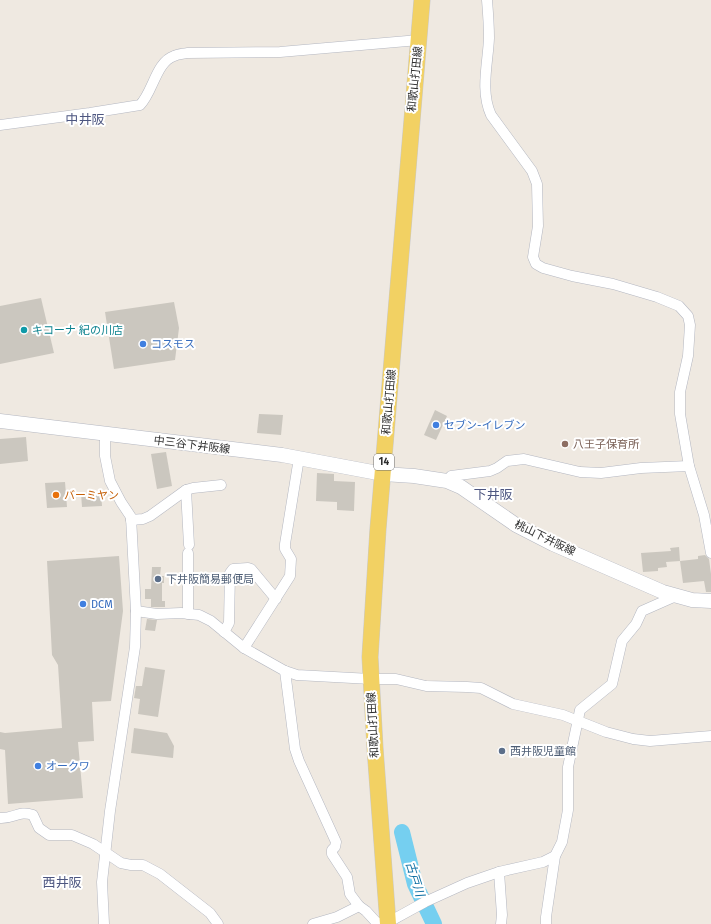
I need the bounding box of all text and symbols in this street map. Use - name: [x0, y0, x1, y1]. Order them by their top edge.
- street label: 和歌山打田線: [405, 46, 425, 112]
- district label: 中井阪: [65, 112, 105, 127]
- place label: キコーナ 紀の川店: [32, 324, 123, 337]
- marker: キコーナ 紀の川店: [19, 325, 29, 335]
- place label: コスモス: [151, 338, 195, 351]
- marker: コスモス: [138, 339, 148, 349]
- street label: 和歌山打田線: [380, 369, 398, 435]
- place label: セブン-イレブン: [444, 419, 525, 432]
- marker: セブン-イレブン: [431, 420, 441, 430]
- street label: 中三谷下井阪線: [153, 434, 231, 456]
- place label: 八王子保育所: [573, 438, 640, 451]
- marker: 八王子保育所: [560, 439, 570, 449]
- road number: 14: [374, 454, 394, 470]
- district label: 下井阪: [473, 487, 513, 502]
- place label: バーミヤン: [64, 489, 119, 502]
- marker: バーミヤン: [51, 490, 61, 500]
- street label: 桃山下井阪線: [512, 518, 578, 558]
- place label: 下井阪簡易郵便局: [166, 573, 254, 586]
- marker: 下井阪簡易郵便局: [153, 574, 163, 584]
- place label: DCM: [91, 598, 113, 611]
- marker: DCM: [78, 599, 88, 609]
- street label: 和歌山打田線: [365, 692, 381, 758]
- place label: 西井阪児童館: [510, 745, 576, 758]
- marker: 西井阪児童館: [497, 746, 507, 756]
- place label: オークワ: [46, 760, 90, 773]
- marker: オークワ: [33, 761, 43, 771]
- water label: 古戸川: [403, 860, 428, 900]
- district label: 西井阪: [42, 875, 82, 890]

